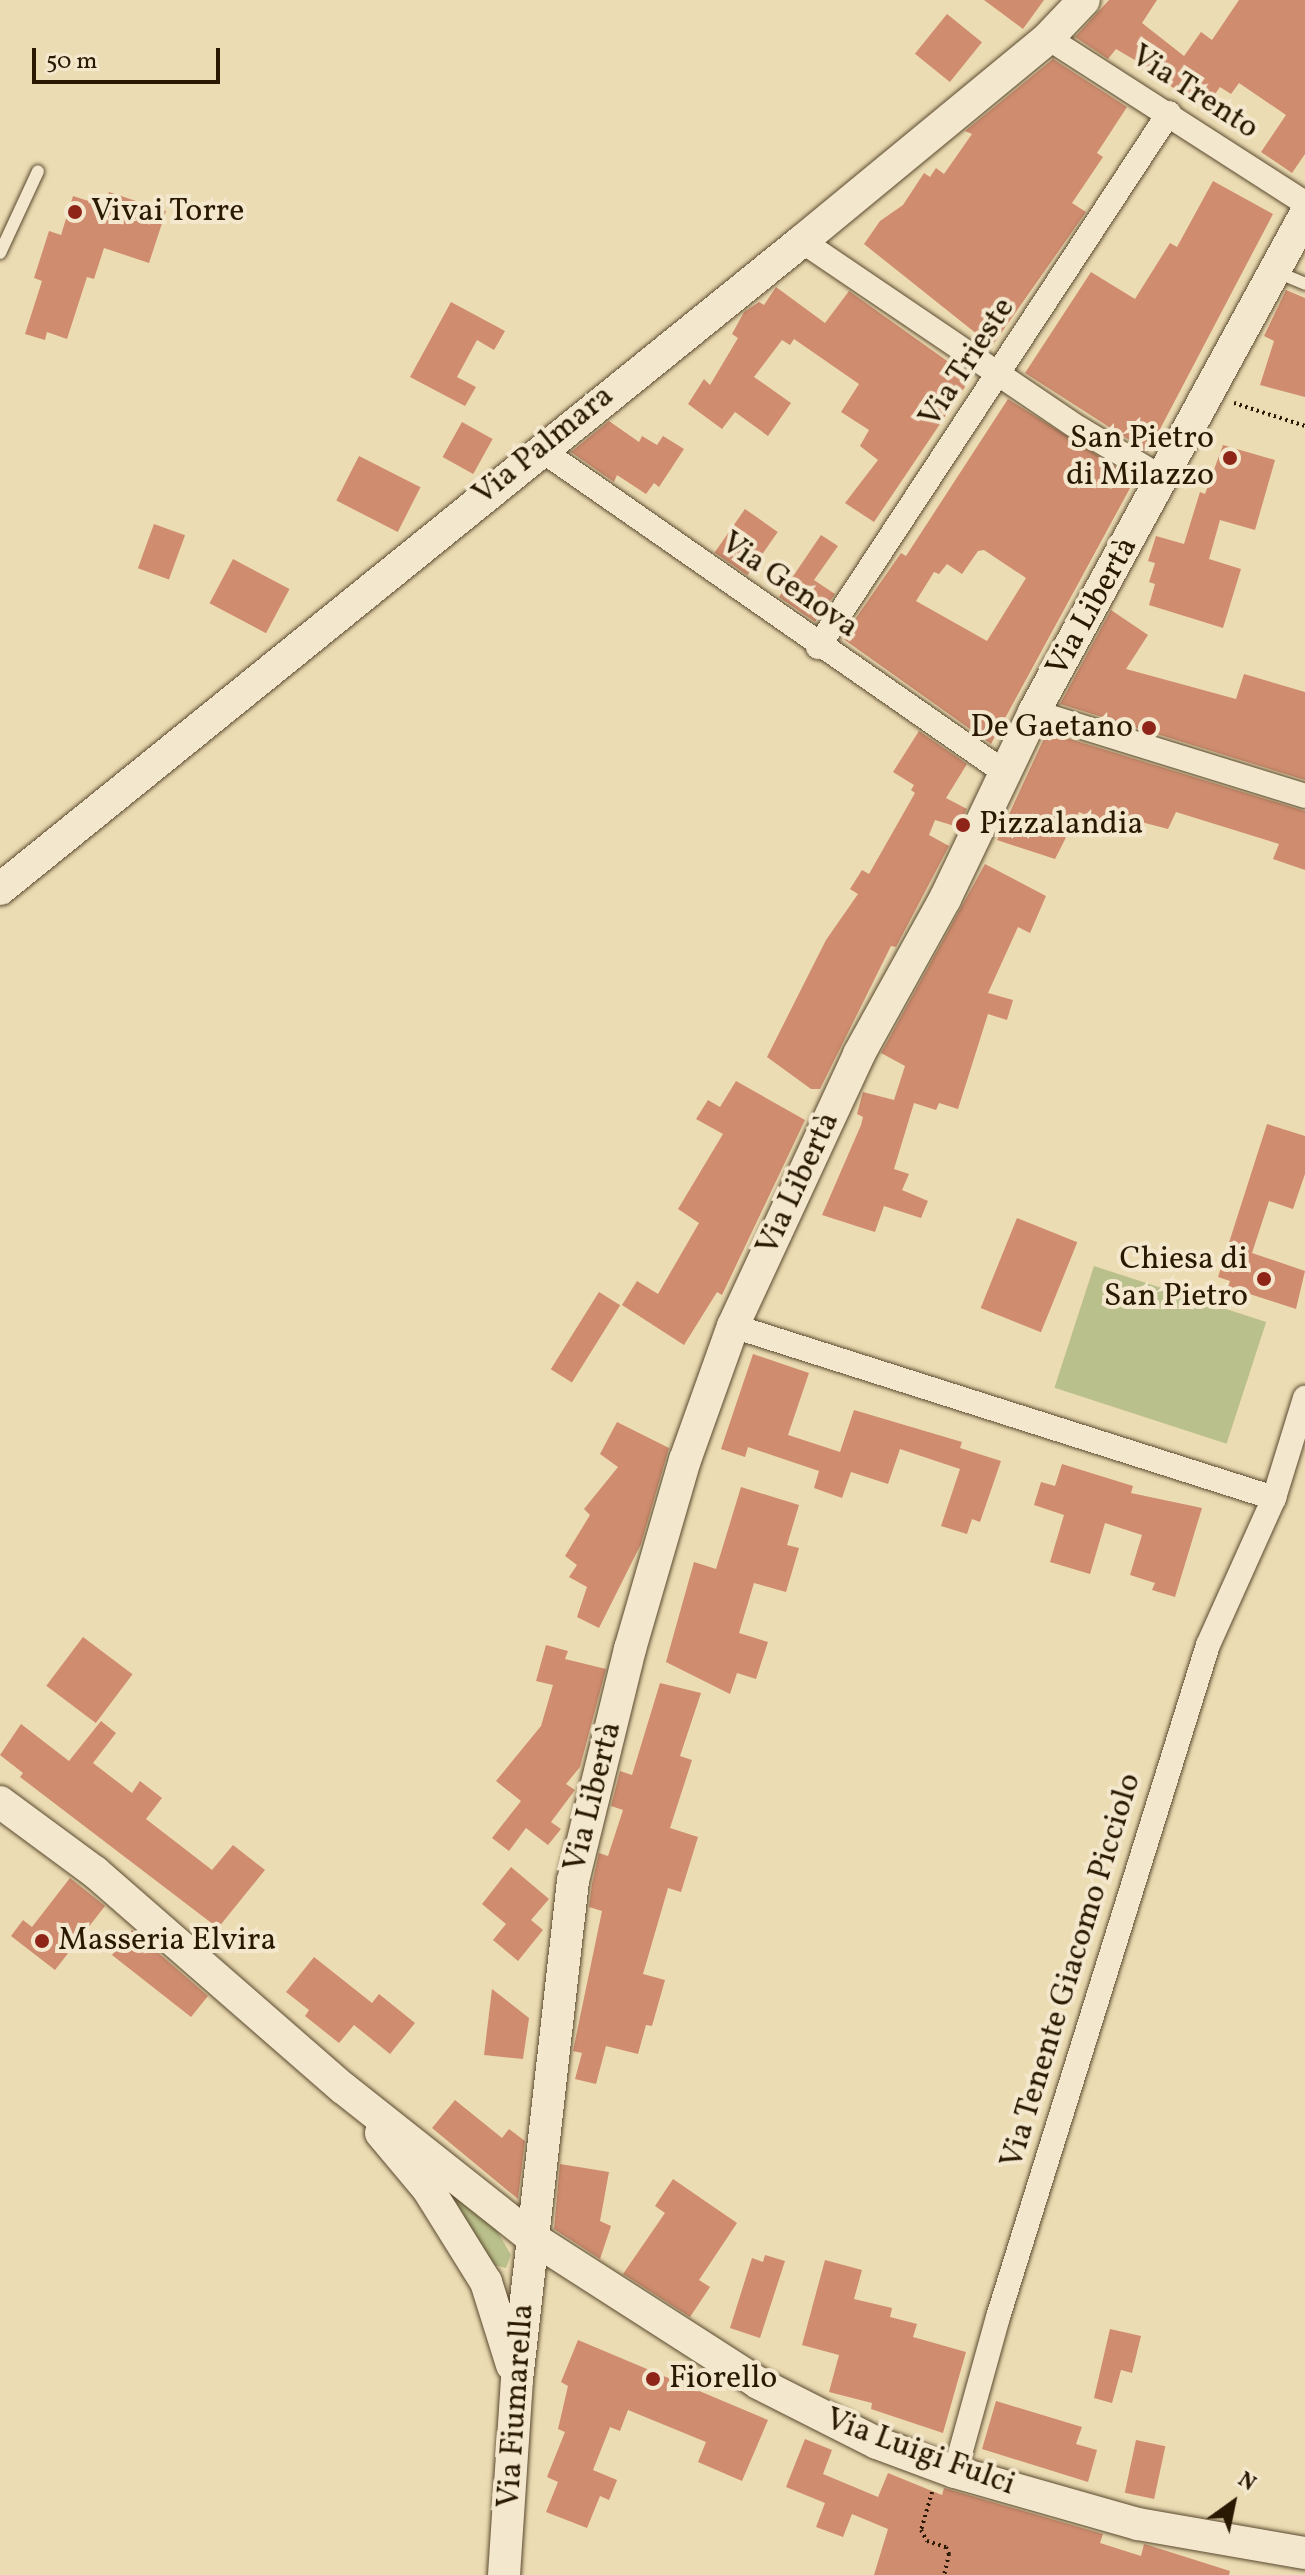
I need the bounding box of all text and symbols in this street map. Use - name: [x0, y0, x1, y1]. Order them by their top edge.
- scale bar: [36, 32, 224, 82]
- street label: Via Trento: [1123, 37, 1265, 149]
- text: 50 m: [46, 45, 98, 79]
- place label: Vivai Torre: [91, 193, 245, 231]
- marker: Vivai Torre: [66, 203, 84, 221]
- street label: Via Trieste: [912, 291, 1024, 435]
- street label: Via Palmara: [466, 378, 622, 514]
- place label: San Pietro di Milazzo: [1066, 421, 1214, 496]
- marker: San Pietro di Milazzo: [1221, 449, 1239, 467]
- street label: Via Genova: [713, 525, 865, 647]
- street label: Via Libertà: [1039, 531, 1147, 683]
- place label: De Gaetano: [970, 709, 1133, 747]
- marker: De Gaetano: [1140, 719, 1158, 737]
- place label: Pizzalandia: [979, 806, 1143, 844]
- marker: Pizzalandia: [954, 816, 972, 834]
- street label: Via Libertà: [749, 1106, 849, 1262]
- place label: Chiesa di San Pietro: [1104, 1242, 1248, 1317]
- marker: Chiesa di San Pietro: [1255, 1270, 1273, 1288]
- street label: Via Libertà: [557, 1718, 631, 1876]
- street label: Via Tenente Giacomo Picciolo: [993, 1769, 1151, 2173]
- place label: Masseria Elvira: [58, 1922, 276, 1960]
- marker: Masseria Elvira: [33, 1932, 51, 1950]
- street label: Via Fiumarella: [491, 2302, 543, 2510]
- place label: Fiorello: [669, 2360, 777, 2398]
- marker: Fiorello: [644, 2370, 662, 2388]
- street label: Via Luigi Fulci: [820, 2401, 1020, 2505]
- north arrow: [1193, 2463, 1273, 2543]
- text: N: [1231, 2465, 1261, 2500]

